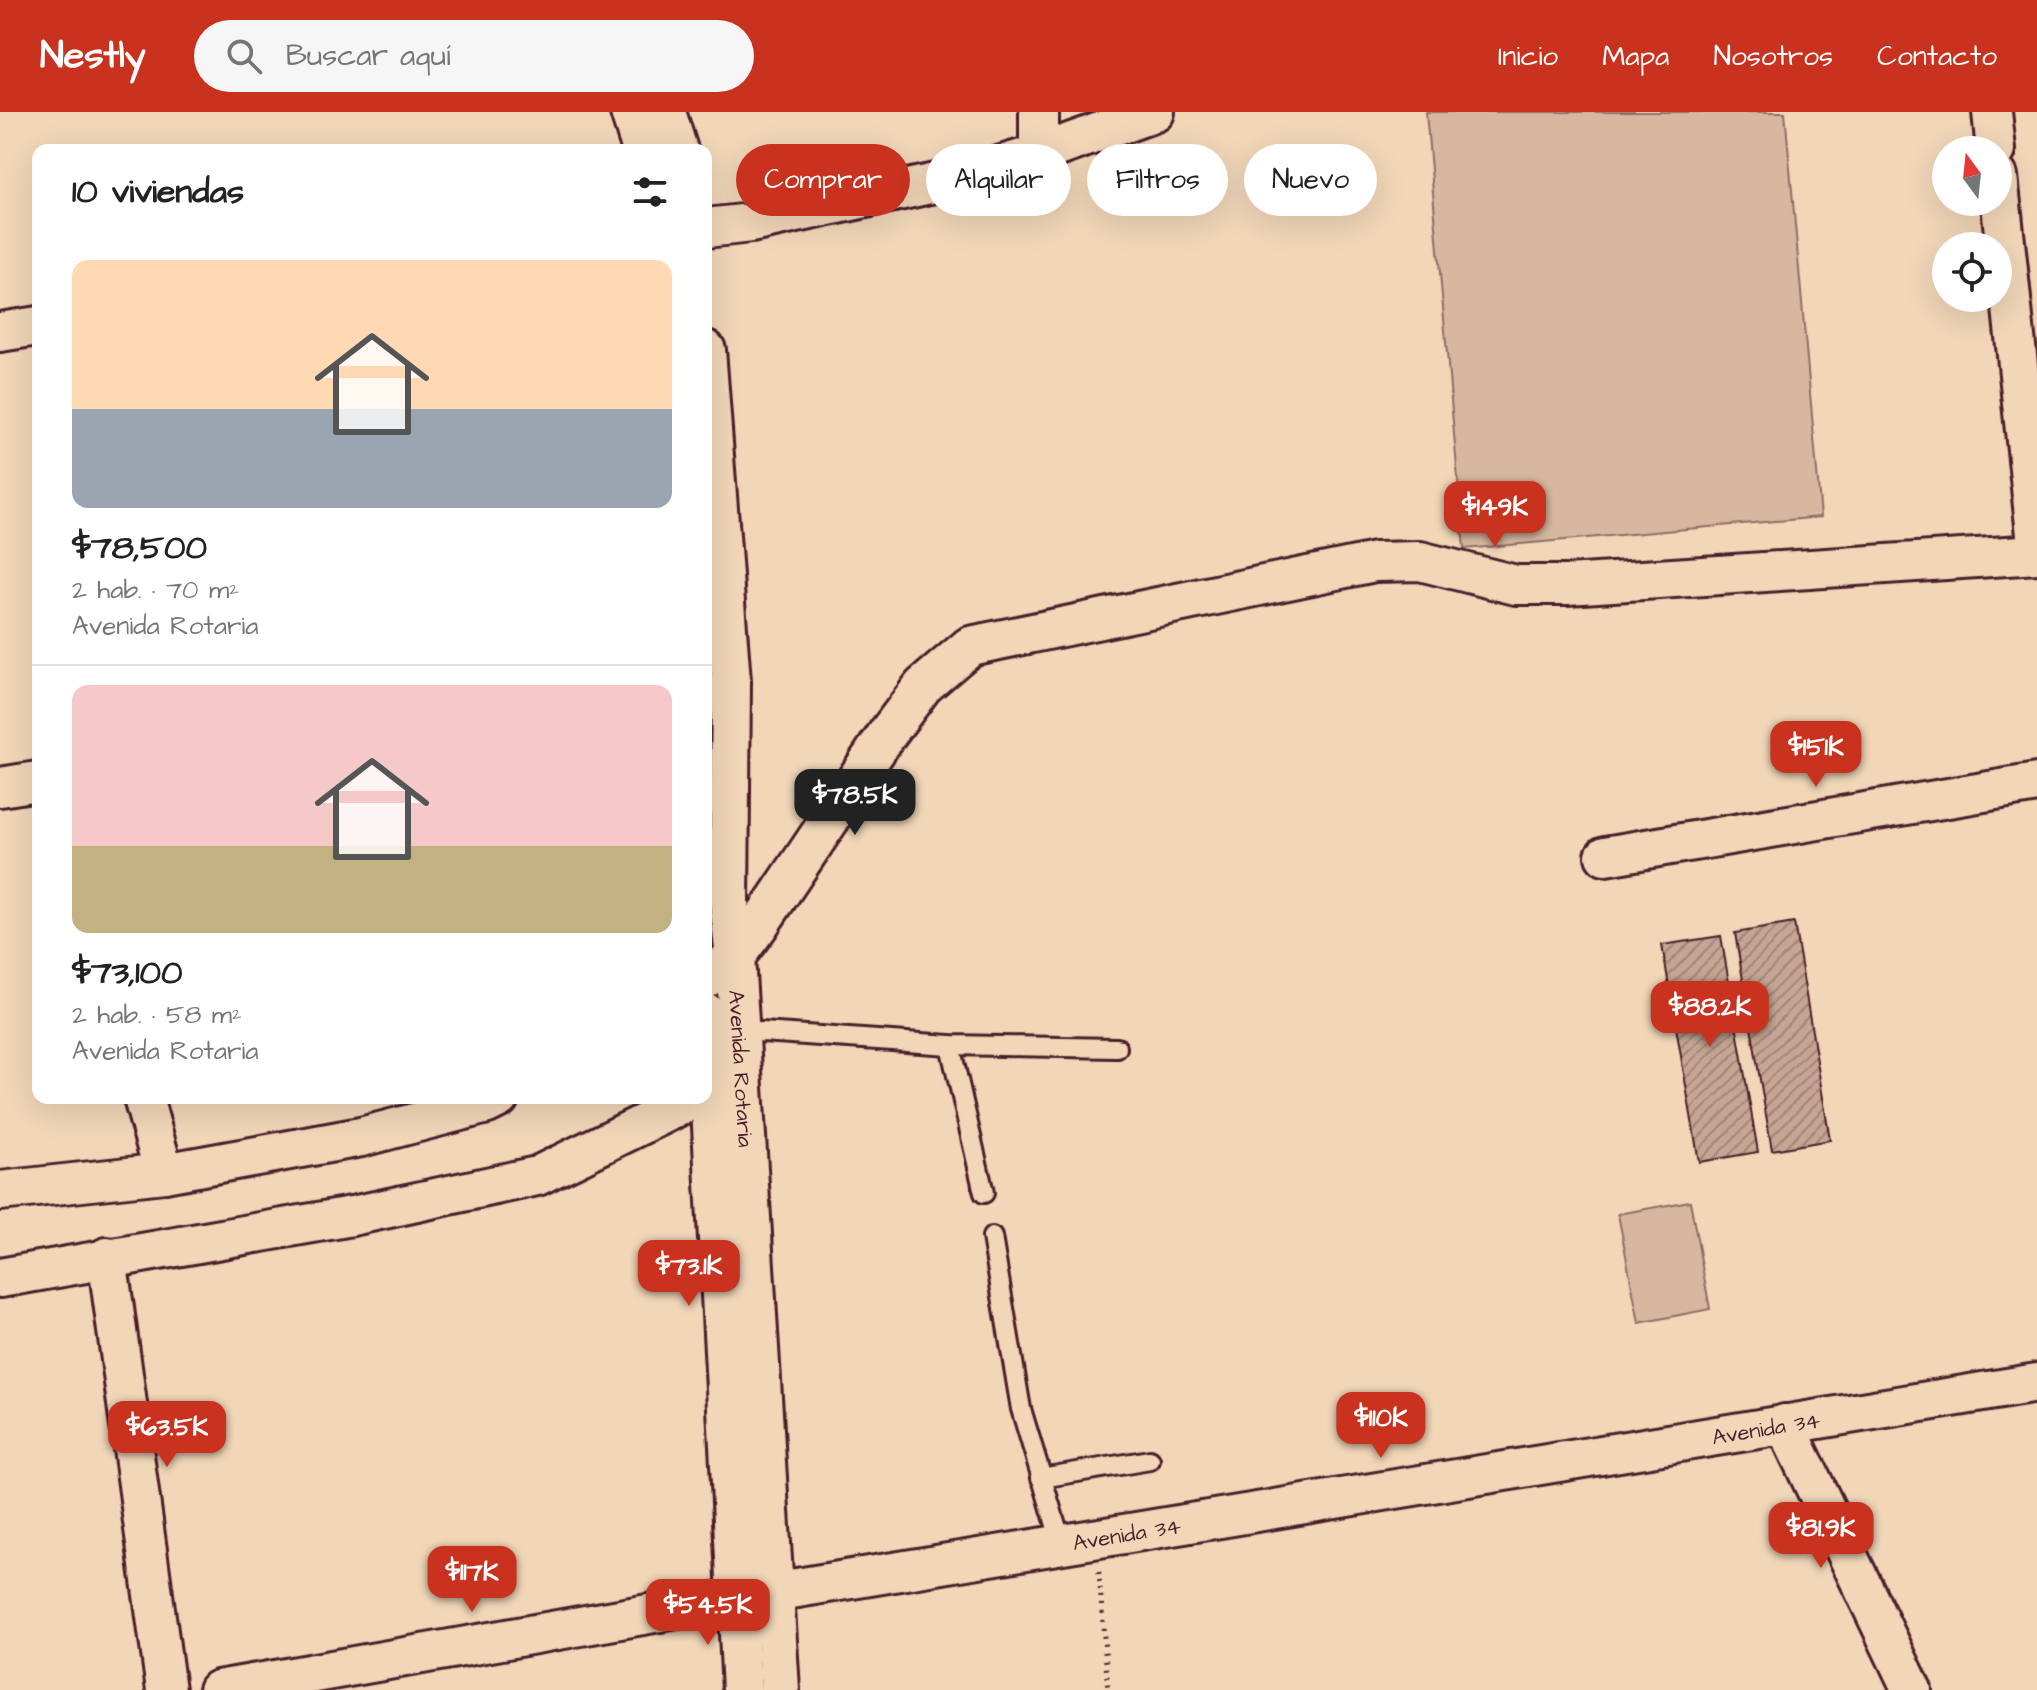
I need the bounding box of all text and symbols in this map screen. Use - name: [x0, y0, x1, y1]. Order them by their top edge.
- search box: [194, 20, 754, 92]
- text: Nestly: [40, 30, 146, 82]
- icon: search: [222, 34, 266, 78]
- text: Buscar aquí: [286, 35, 451, 77]
- text: Inicio: [1498, 37, 1558, 76]
- text: Mapa: [1602, 37, 1669, 76]
- text: Nosotros: [1713, 37, 1833, 76]
- text: Contacto: [1877, 37, 1997, 76]
- north arrow: [1932, 136, 2012, 216]
- map controls: [1932, 136, 2012, 312]
- chip: Comprar: [736, 144, 910, 216]
- chip: Alquilar: [926, 144, 1071, 216]
- chip: Filtros: [1087, 144, 1228, 216]
- chip: Nuevo: [1244, 144, 1377, 216]
- text: 10 viviendas: [72, 168, 244, 216]
- icon: filters: [628, 170, 672, 214]
- button: locate: [1932, 232, 2012, 312]
- icon: home: [300, 312, 444, 456]
- pin: $149K: [1439, 481, 1551, 549]
- text: $149K: [1462, 489, 1528, 525]
- text: $78,500: [72, 524, 207, 572]
- text: 2 hab. · 70 m²: [72, 572, 239, 608]
- text: Avenida Rotaria: [72, 608, 259, 644]
- pin: $151K: [1760, 721, 1872, 789]
- text: $151K: [1788, 729, 1844, 765]
- icon: home: [300, 737, 444, 881]
- pin: $78.5K: [790, 769, 920, 837]
- text: $78.5K: [812, 777, 898, 813]
- text: $73,100: [72, 949, 182, 997]
- pin: $88.2K: [1645, 981, 1775, 1049]
- street label: Avenida Rotaria: [720, 989, 761, 1148]
- text: $88.2K: [1669, 989, 1751, 1025]
- text: 2 hab. · 58 m²: [72, 997, 242, 1033]
- text: Avenida Rotaria: [72, 1033, 259, 1069]
- pin: $73.1K: [624, 1240, 754, 1308]
- text: $73.1K: [656, 1248, 722, 1284]
- pin: $110K: [1325, 1392, 1437, 1460]
- text: $110K: [1354, 1400, 1408, 1436]
- pin: $63.5K: [102, 1401, 232, 1469]
- street label: Avenida 34: [1710, 1405, 1823, 1454]
- text: $63.5K: [126, 1409, 208, 1445]
- pin: $81.9K: [1756, 1502, 1886, 1570]
- text: $81.9K: [1787, 1510, 1855, 1546]
- street label: Avenida 34: [1070, 1511, 1183, 1559]
- pin: $117K: [416, 1546, 528, 1614]
- text: $117K: [446, 1554, 498, 1590]
- pin: $54.5K: [643, 1579, 773, 1647]
- text: $54.5K: [664, 1587, 752, 1623]

